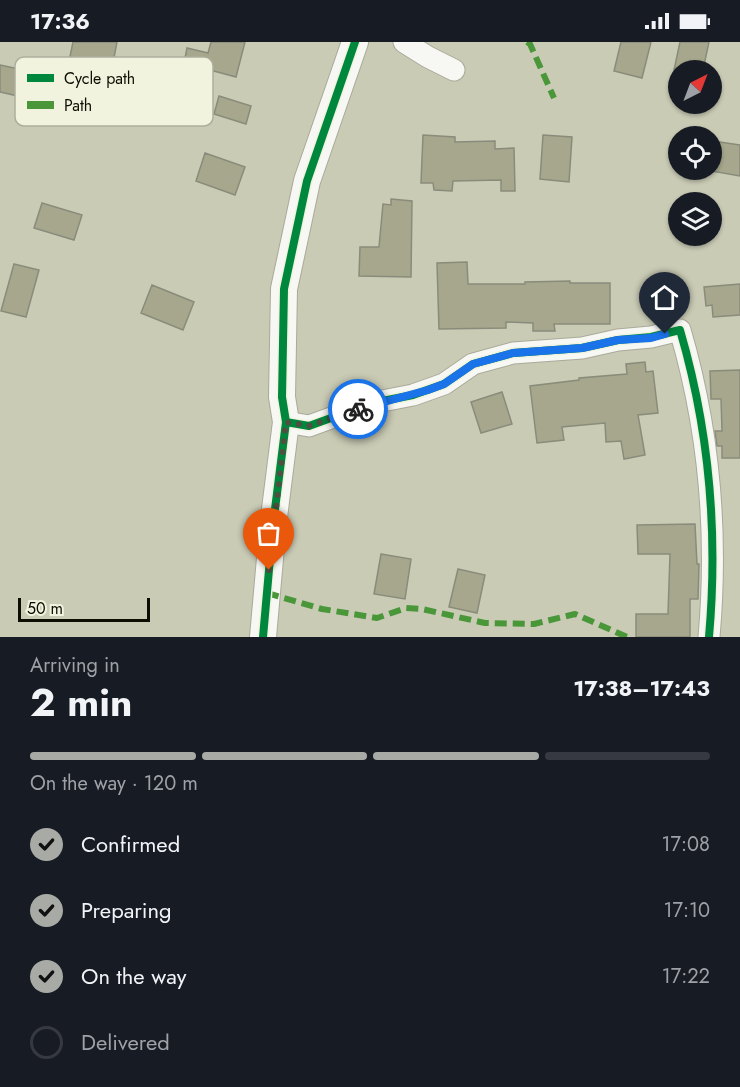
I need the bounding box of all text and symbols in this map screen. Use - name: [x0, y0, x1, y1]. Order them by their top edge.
- text: 17:36: [30, 5, 90, 37]
- legend: [15, 57, 213, 126]
- north arrow: [668, 60, 722, 114]
- map controls: [668, 60, 722, 246]
- text: Cycle path: [64, 67, 135, 90]
- text: Path: [64, 94, 92, 117]
- button: locate: [668, 126, 722, 180]
- button: layers: [668, 192, 722, 246]
- pin: [639, 272, 690, 334]
- icon: home: [648, 281, 681, 314]
- courier: [328, 379, 388, 439]
- icon: bike: [342, 393, 375, 426]
- pin: [243, 508, 294, 570]
- icon: bag: [252, 517, 285, 550]
- scale bar: [18, 595, 150, 622]
- text: 50 m: [27, 597, 63, 620]
- text: Arriving in: [30, 651, 120, 680]
- text: 17:38–17:43: [573, 672, 710, 704]
- text: 2 min: [30, 674, 132, 731]
- text: On the way · 120 m: [30, 769, 198, 798]
- icon: check: [30, 828, 63, 861]
- text: Confirmed: [81, 828, 180, 860]
- text: 17:08: [662, 830, 710, 859]
- icon: check: [30, 894, 63, 927]
- text: Preparing: [81, 894, 172, 926]
- text: 17:10: [664, 896, 710, 925]
- icon: check: [30, 960, 63, 993]
- text: On the way: [81, 960, 186, 992]
- text: 17:22: [662, 962, 710, 991]
- text: Delivered: [81, 1026, 170, 1058]

